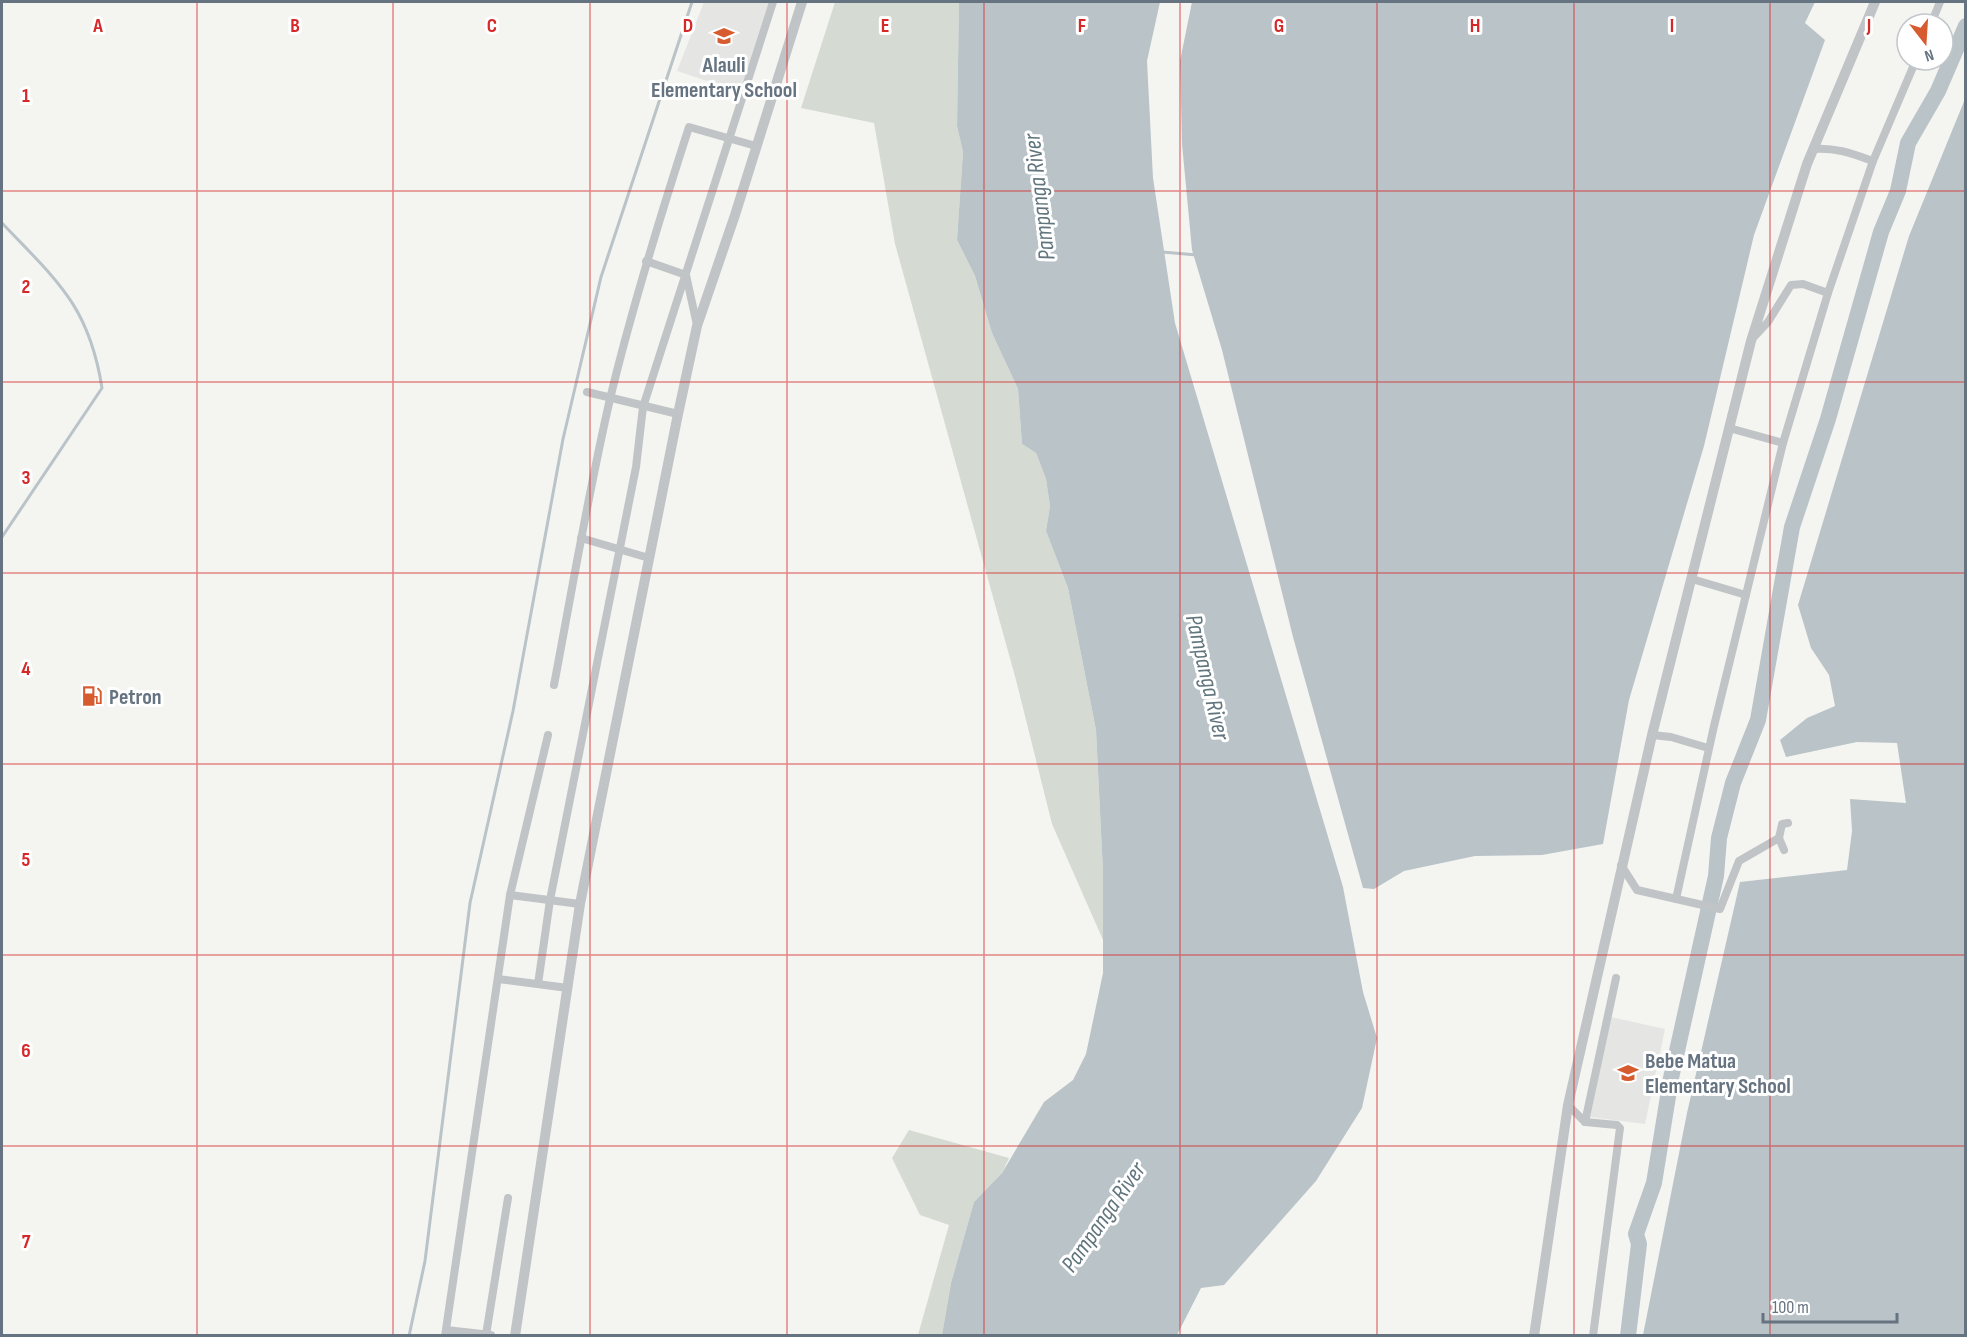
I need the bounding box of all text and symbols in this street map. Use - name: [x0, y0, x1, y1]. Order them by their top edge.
- north arrow: [1895, 12, 1955, 72]
- text: A: [92, 14, 103, 38]
- text: B: [290, 14, 300, 38]
- text: C: [487, 14, 497, 38]
- text: D: [683, 14, 693, 38]
- text: E: [881, 14, 889, 38]
- text: F: [1078, 14, 1086, 38]
- text: G: [1274, 14, 1284, 38]
- text: H: [1470, 14, 1480, 38]
- text: I: [1670, 14, 1674, 38]
- text: J: [1866, 14, 1871, 38]
- school or university icon: Alauli Elementary School: [712, 24, 736, 48]
- text: N: [1922, 45, 1936, 65]
- place label: Alauli Elementary School: [651, 52, 797, 104]
- text: 1: [22, 84, 30, 108]
- water label: Pampanga River: [1017, 131, 1062, 262]
- text: 2: [22, 275, 30, 299]
- text: 3: [22, 466, 31, 490]
- water label: Pampanga River: [1179, 612, 1236, 744]
- text: 4: [21, 657, 31, 681]
- fuel station icon: Petron: [80, 684, 104, 708]
- place label: Petron: [109, 684, 162, 711]
- text: 5: [22, 848, 31, 872]
- text: 6: [21, 1039, 31, 1063]
- place label: Bebe Matua Elementary School: [1645, 1048, 1791, 1100]
- school or university icon: Bebe Matua Elementary School: [1616, 1061, 1640, 1085]
- water label: Pampanga River: [1055, 1156, 1153, 1278]
- text: 7: [22, 1230, 31, 1254]
- scale bar: [1763, 1286, 1896, 1324]
- text: 100 m: [1772, 1297, 1809, 1318]

